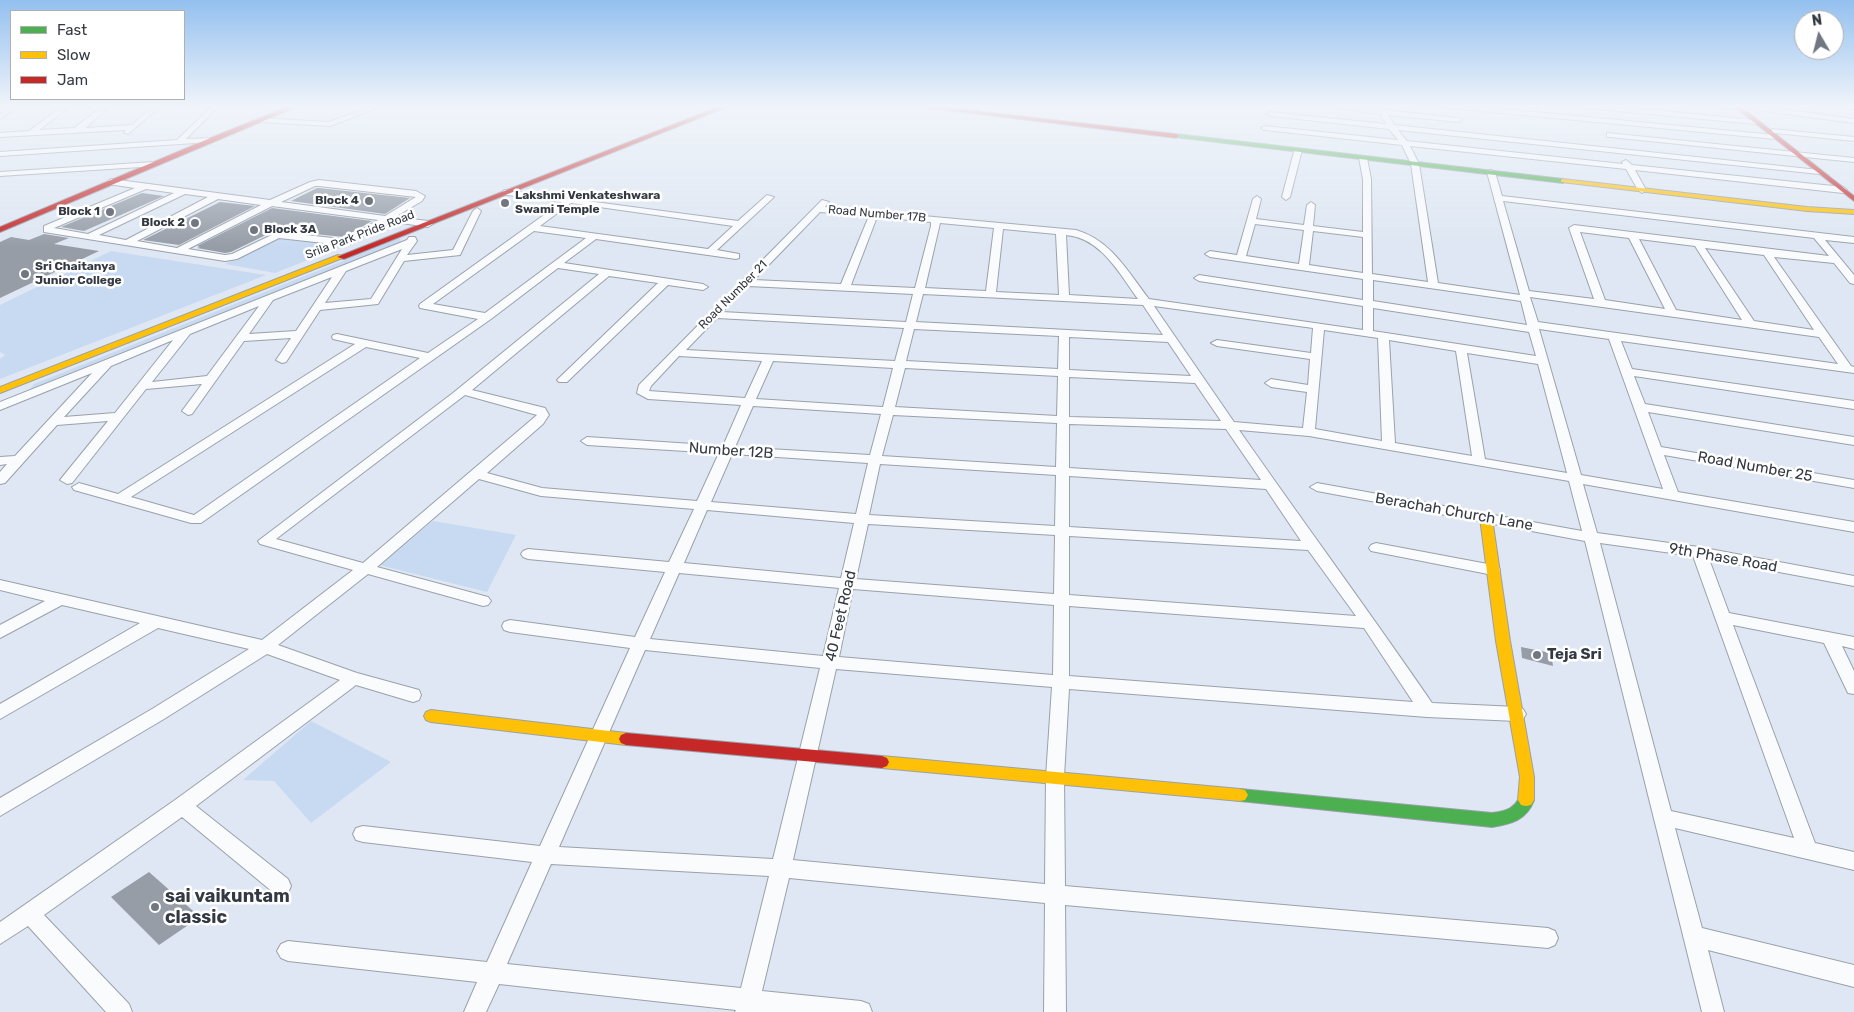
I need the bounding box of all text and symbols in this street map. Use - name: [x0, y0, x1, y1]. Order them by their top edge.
- legend: [10, 10, 185, 100]
- north arrow: [1794, 10, 1844, 60]
- text: N: [1811, 12, 1823, 30]
- text: Fast: [57, 21, 87, 39]
- text: Slow: [57, 46, 90, 64]
- text: Jam: [57, 71, 88, 89]
- place label: Lakshmi Venkateshwara Swami Temple: [515, 189, 660, 217]
- place label: Block 4: [315, 194, 359, 208]
- marker: Block 4: [363, 195, 375, 207]
- marker: Lakshmi Venkateshwara Swami Temple: [499, 197, 511, 209]
- street label: Road Number 17B: [827, 203, 927, 225]
- place label: Block 1: [58, 205, 100, 219]
- marker: Block 1: [104, 206, 116, 218]
- street label: Srila Park Pride Road: [303, 208, 417, 262]
- place label: Block 2: [141, 216, 185, 230]
- marker: Block 2: [189, 217, 201, 229]
- place label: Block 3A: [264, 223, 316, 237]
- marker: Block 3A: [248, 224, 260, 236]
- street label: Road Number 21: [696, 258, 770, 332]
- place label: Sri Chaitanya Junior College: [35, 260, 122, 288]
- marker: Sri Chaitanya Junior College: [19, 268, 31, 280]
- street label: Number 12B: [688, 439, 774, 463]
- street label: Road Number 25: [1696, 448, 1814, 486]
- street label: Berachah Church Lane: [1374, 489, 1534, 535]
- street label: 9th Phase Road: [1667, 540, 1779, 576]
- street label: 40 Feet Road: [822, 569, 860, 663]
- place label: Teja Sri: [1547, 646, 1602, 664]
- marker: Teja Sri: [1531, 649, 1543, 661]
- place label: sai vaikuntam classic: [165, 886, 290, 929]
- marker: sai vaikuntam classic: [149, 901, 161, 913]

